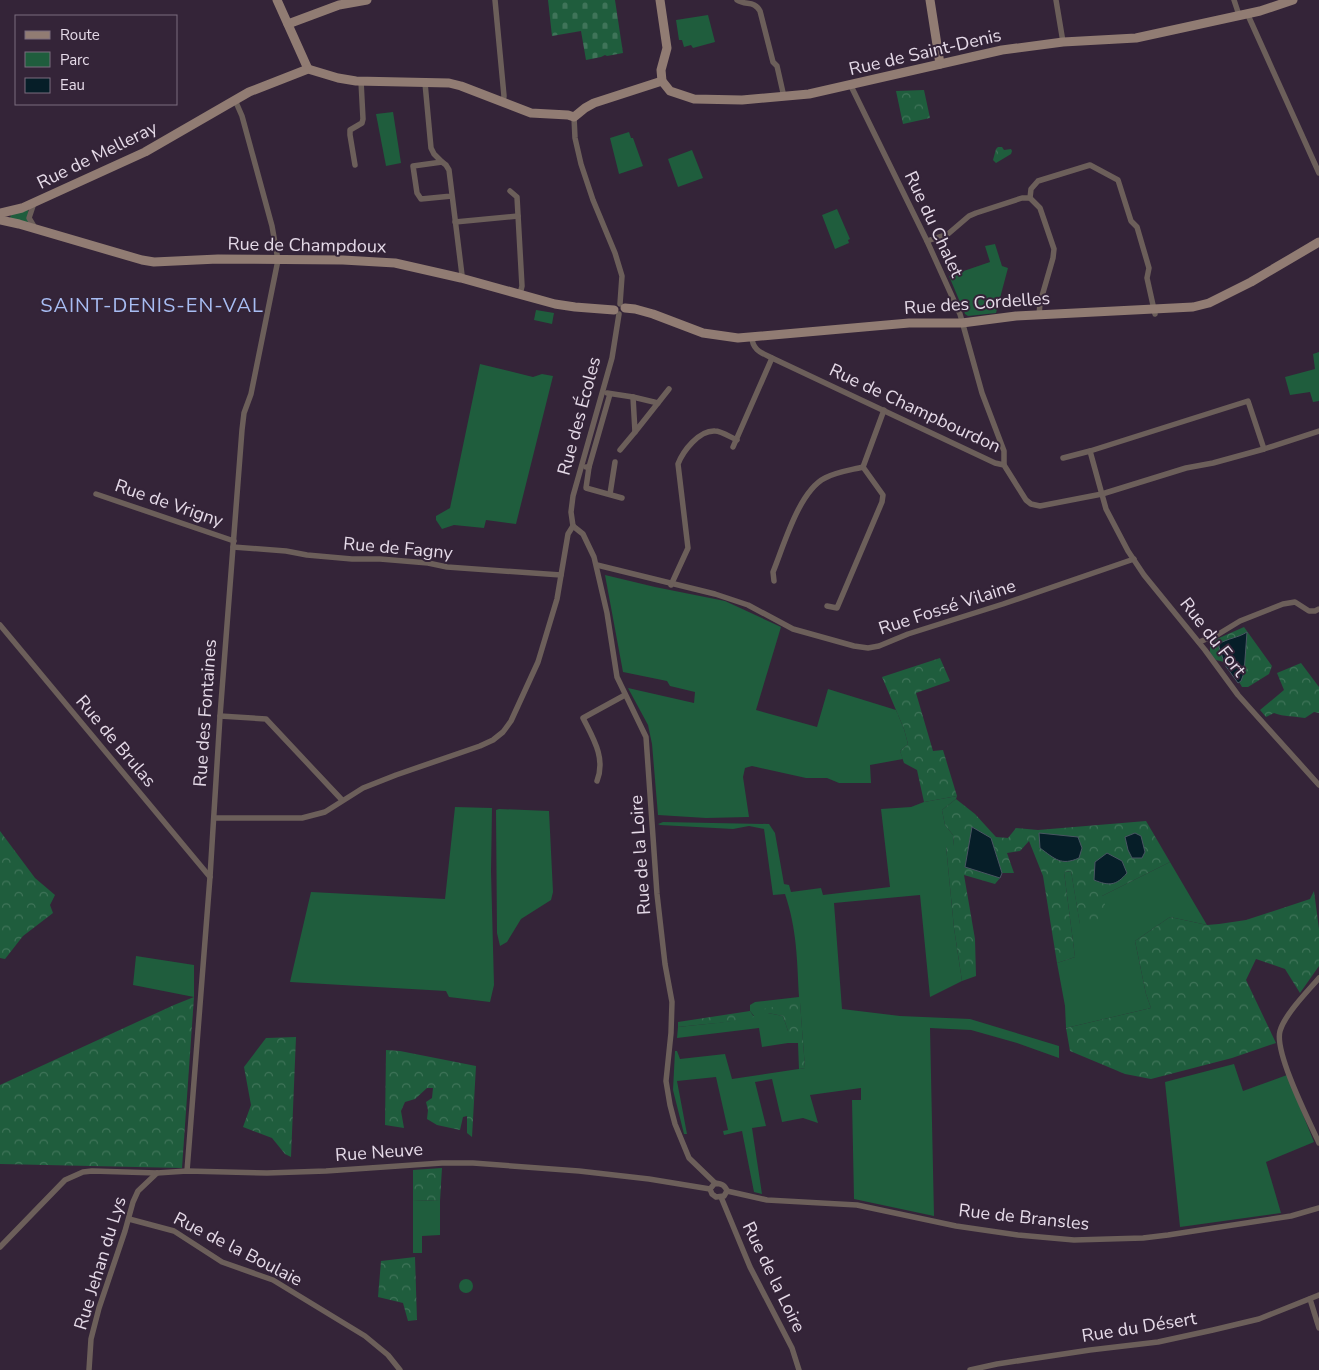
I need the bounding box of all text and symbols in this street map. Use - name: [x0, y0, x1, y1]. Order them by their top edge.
- legend: [15, 15, 178, 105]
- street label: Rue de Saint-Denis: [846, 23, 1004, 81]
- text: Route: [60, 25, 100, 45]
- text: Parc: [60, 50, 89, 70]
- text: Eau: [60, 75, 85, 95]
- street label: Rue de Melleray: [33, 115, 162, 195]
- street label: Rue du Chalet: [899, 167, 969, 282]
- street label: Rue de Champdoux: [227, 232, 387, 258]
- street label: Rue des Cordelles: [903, 286, 1051, 320]
- district label: SAINT-DENIS-EN-VAL: [40, 292, 264, 319]
- street label: Rue des Écoles: [552, 354, 606, 478]
- street label: Rue de Champbourdon: [825, 358, 1005, 458]
- street label: Rue de Vrigny: [112, 473, 227, 533]
- street label: Rue de Fagny: [342, 531, 455, 565]
- street label: Rue Fossé Vilaine: [875, 574, 1019, 640]
- street label: Rue du Fort: [1175, 592, 1252, 682]
- street label: Rue des Fontaines: [188, 638, 222, 788]
- street label: Rue de Brulas: [70, 690, 162, 792]
- street label: Rue de la Loire: [624, 794, 656, 916]
- street label: Rue Neuve: [334, 1137, 424, 1167]
- street label: Rue Jehan du Lys: [68, 1193, 132, 1333]
- street label: Rue de Bransles: [957, 1198, 1091, 1236]
- street label: Rue de la Boulaie: [170, 1206, 306, 1292]
- street label: Rue de la Loire: [737, 1218, 811, 1336]
- street label: Rue du Désert: [1080, 1306, 1199, 1348]

